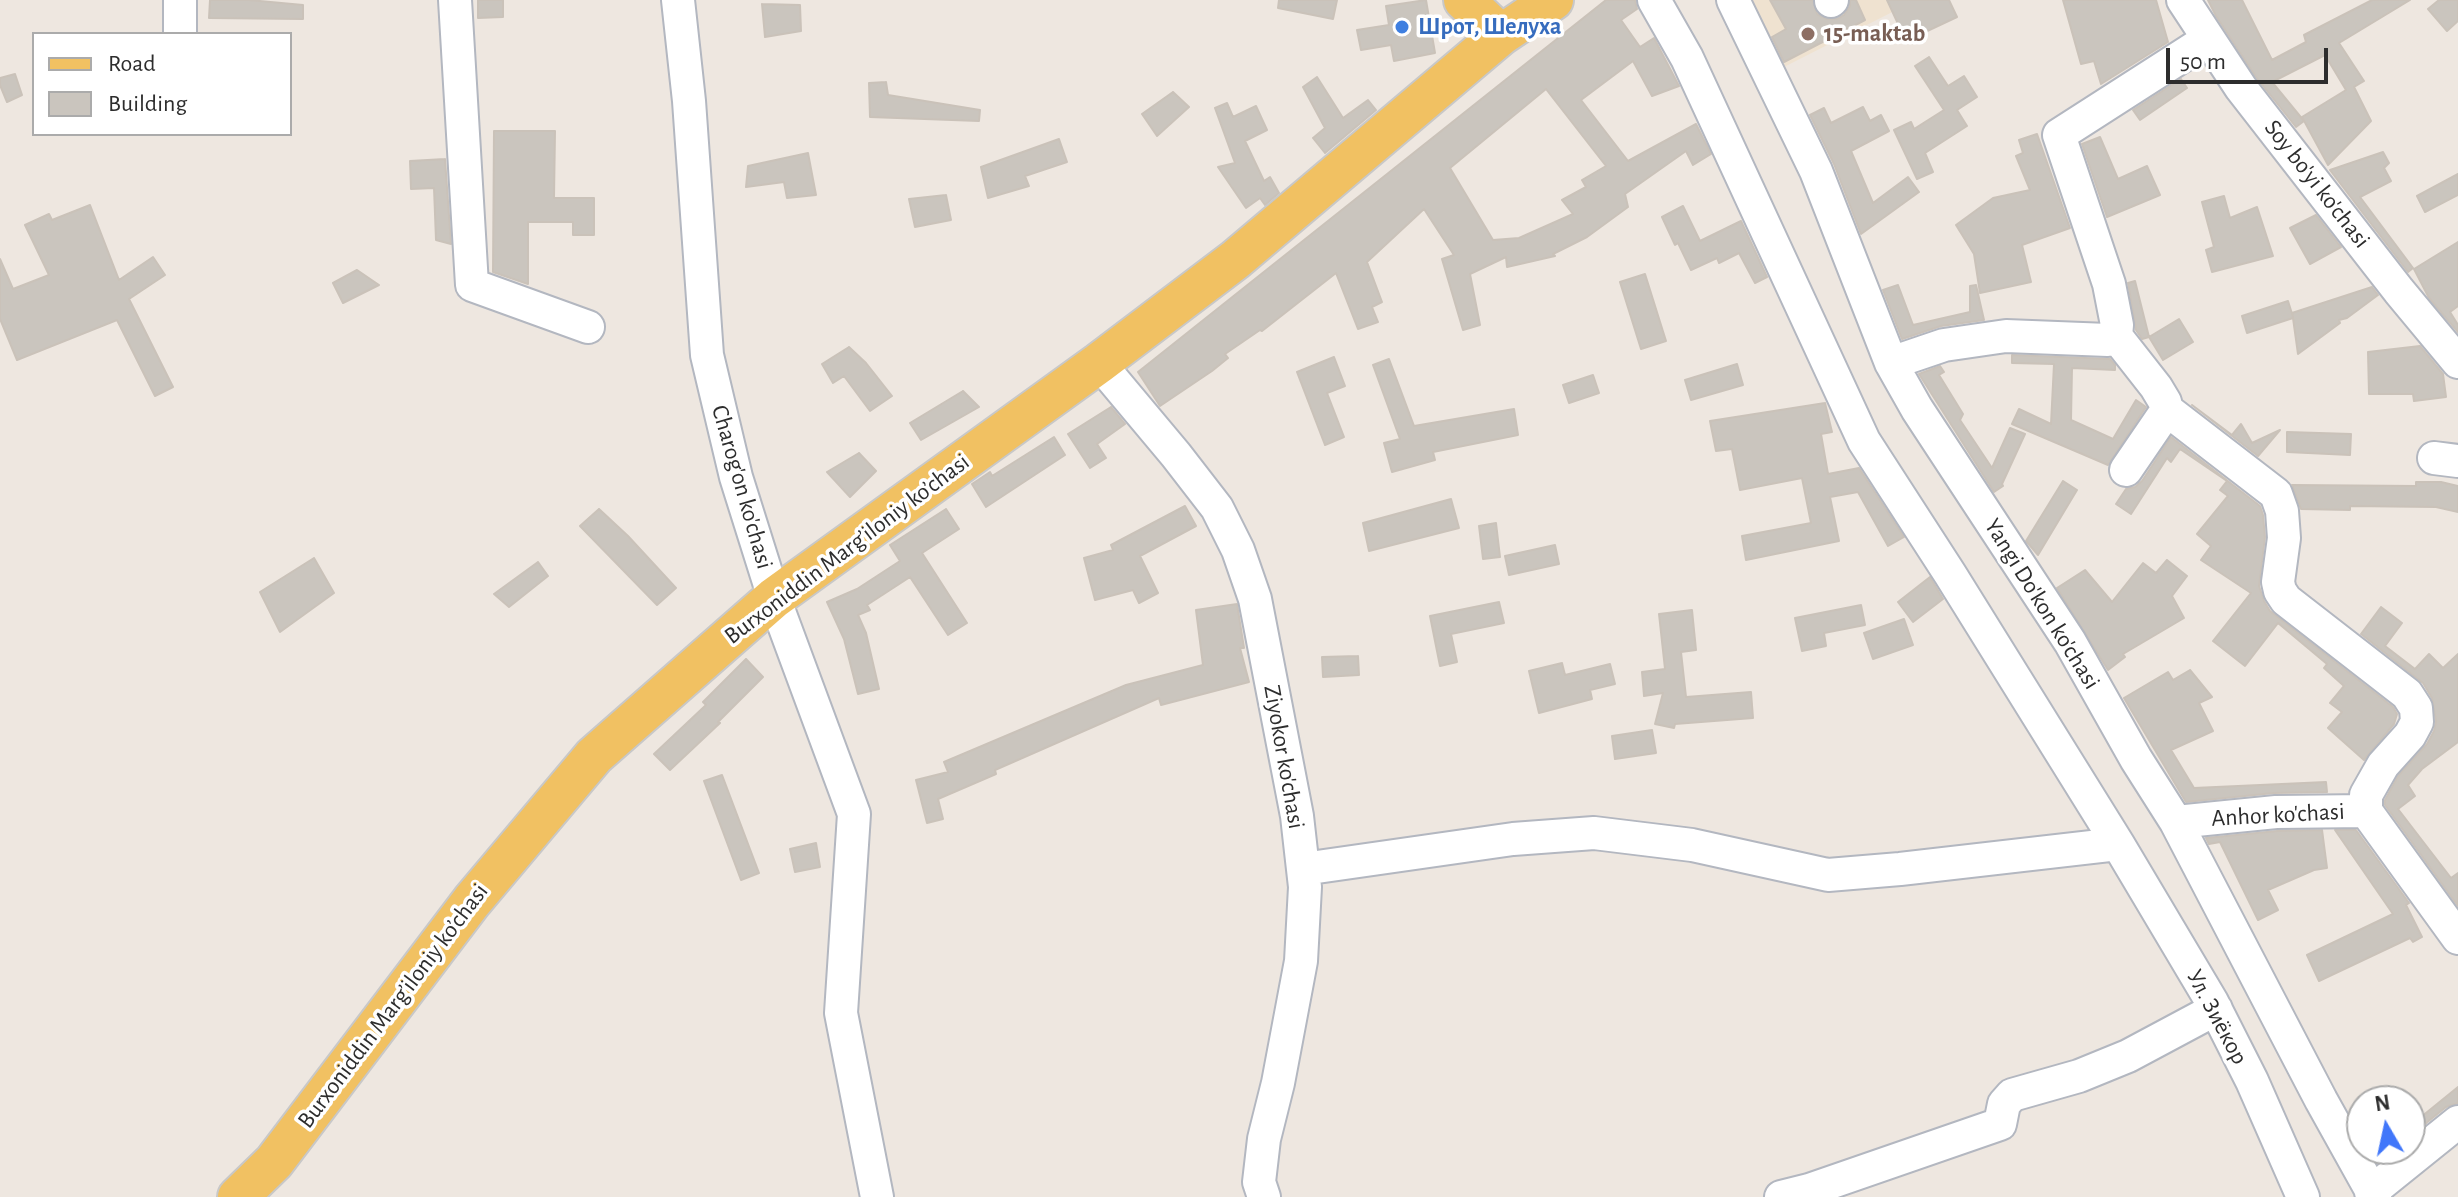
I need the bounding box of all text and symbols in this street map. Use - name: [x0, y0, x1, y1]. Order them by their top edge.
- place label: Шрот, Шелуха: [1418, 13, 1561, 41]
- marker: Шрот, Шелуха: [1393, 18, 1411, 36]
- place label: 15-maktab: [1824, 20, 1925, 48]
- marker: 15-maktab: [1799, 25, 1817, 43]
- legend: [32, 32, 292, 136]
- scale bar: [2170, 32, 2332, 82]
- text: 50 m: [2180, 50, 2226, 74]
- text: Road: [108, 52, 156, 76]
- text: Building: [108, 92, 187, 116]
- street label: Soy bo'yi ko'chasi: [2258, 114, 2376, 254]
- street label: Charog'on ko'chasi: [705, 402, 779, 572]
- street label: Burxoniddin Marg’iloniy ko’chasi: [719, 447, 975, 651]
- street label: Yangi Do'kon ko'chasi: [1978, 513, 2106, 695]
- street label: Ziyokor ko'chasi: [1257, 683, 1311, 831]
- street label: Anhor ko'chasi: [2211, 797, 2345, 833]
- street label: Burxoniddin Marg’iloniy ko’chasi: [291, 878, 495, 1134]
- street label: Ул. Зиёкор: [2180, 965, 2254, 1069]
- north arrow: [2346, 1085, 2426, 1165]
- text: N: [2373, 1091, 2392, 1115]

